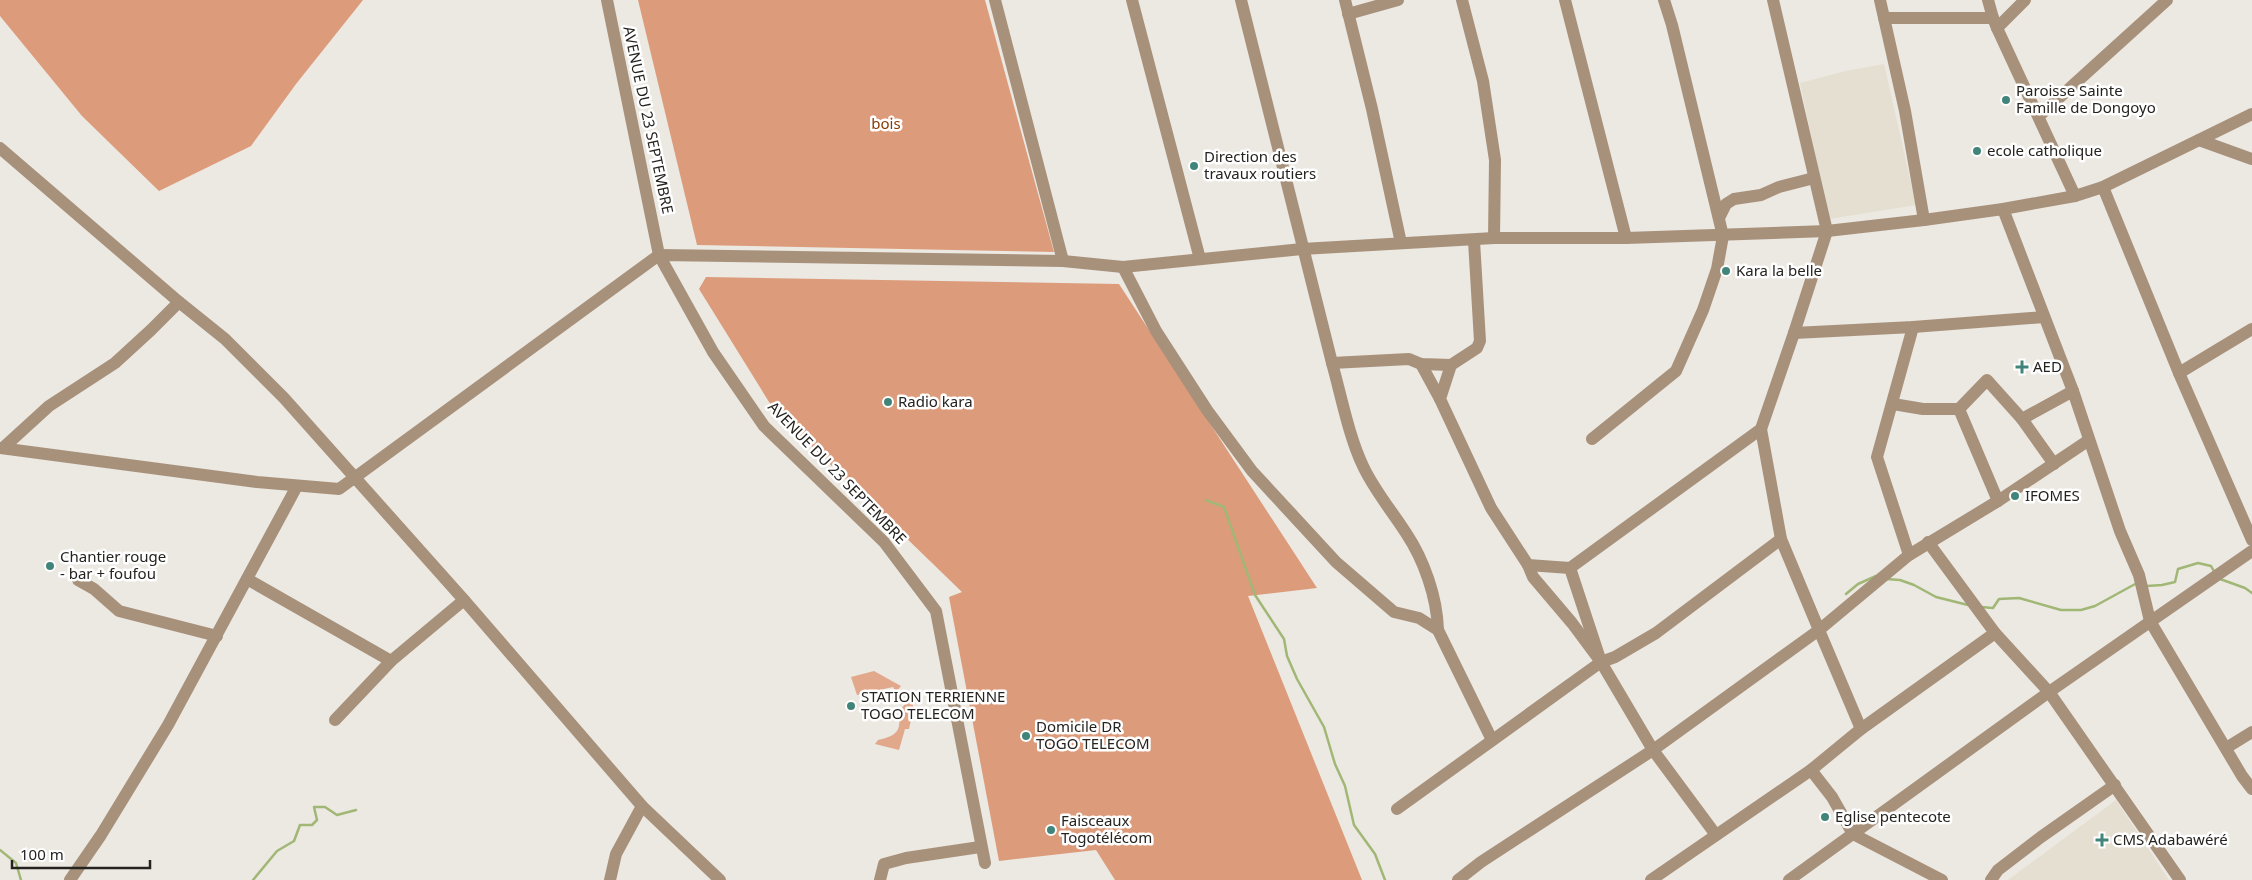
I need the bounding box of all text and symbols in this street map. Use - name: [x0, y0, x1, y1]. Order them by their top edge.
- street label: AVENUE DU 23 SEPTEMBRE: [619, 24, 679, 215]
- place label: Paroisse Sainte Famille de Dongoyo: [2016, 80, 2156, 117]
- marker: Paroisse Sainte Famille de Dongoyo: [2000, 94, 2012, 106]
- park label: bois: [871, 113, 901, 133]
- place label: ecole catholique: [1987, 140, 2102, 160]
- marker: ecole catholique: [1971, 145, 1983, 157]
- place label: Direction des travaux routiers: [1204, 146, 1316, 183]
- marker: Direction des travaux routiers: [1188, 160, 1200, 172]
- place label: Kara la belle: [1736, 260, 1822, 280]
- marker: Kara la belle: [1720, 265, 1732, 277]
- place label: AED: [2033, 356, 2062, 376]
- marker: AED: [2015, 360, 2029, 374]
- place label: Radio kara: [898, 391, 973, 411]
- marker: Radio kara: [882, 396, 894, 408]
- street label: AVENUE DU 23 SEPTEMBRE: [764, 397, 911, 548]
- place label: IFOMES: [2025, 485, 2080, 505]
- marker: IFOMES: [2009, 490, 2021, 502]
- place label: Chantier rouge - bar + foufou: [60, 546, 166, 583]
- marker: Chantier rouge - bar + foufou: [44, 560, 56, 572]
- place label: STATION TERRIENNE TOGO TELECOM: [861, 686, 1005, 723]
- marker: STATION TERRIENNE TOGO TELECOM: [845, 700, 857, 712]
- place label: Domicile DR TOGO TELECOM: [1036, 716, 1150, 753]
- marker: Domicile DR TOGO TELECOM: [1020, 730, 1032, 742]
- place label: Eglise pentecote: [1835, 806, 1951, 826]
- place label: Faisceaux Togotélécom: [1061, 810, 1152, 847]
- marker: Eglise pentecote: [1819, 811, 1831, 823]
- marker: Faisceaux Togotélécom: [1045, 824, 1057, 836]
- place label: CMS Adabawéré: [2113, 829, 2228, 849]
- marker: CMS Adabawéré: [2095, 833, 2109, 847]
- scale bar: [12, 838, 150, 870]
- text: 100 m: [20, 844, 64, 864]

